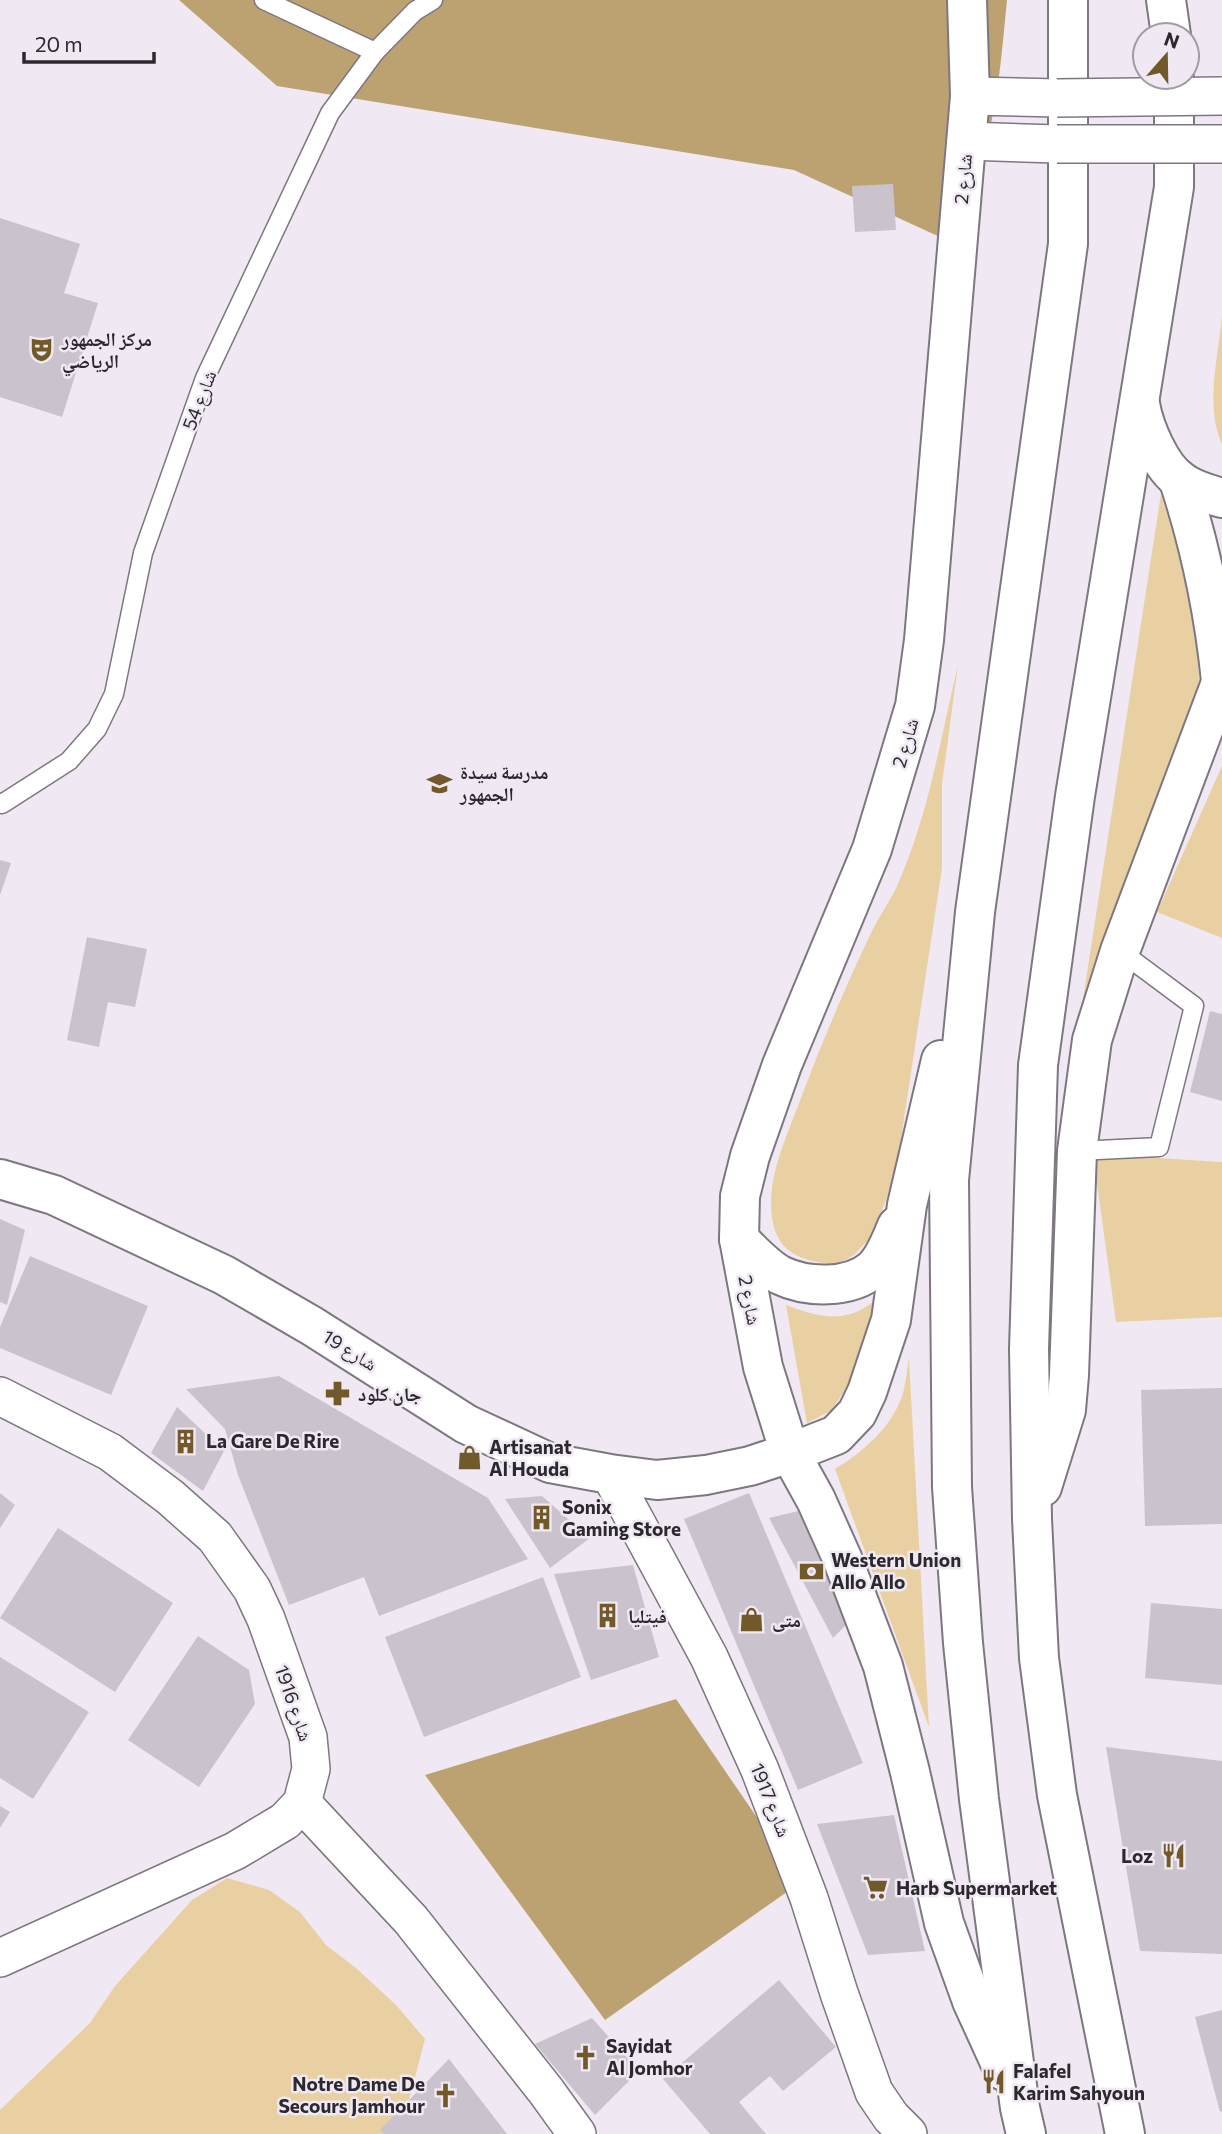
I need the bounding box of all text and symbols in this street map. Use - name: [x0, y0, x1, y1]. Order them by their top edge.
- scale bar: [24, 21, 154, 65]
- north arrow: [1131, 21, 1201, 91]
- text: N: [1161, 26, 1183, 53]
- text: 20 m: [35, 31, 83, 56]
- street label: شارع 2: [949, 153, 977, 205]
- place label: مركز الجمهور الرياضي: [61, 327, 152, 377]
- theatre icon: مركز الجمهور الرياضي: [28, 336, 56, 364]
- street label: شارع 54: [177, 367, 221, 433]
- street label: شارع 2: [887, 716, 923, 770]
- place label: مدرسة سيدة الجمهور: [459, 760, 549, 805]
- school or university icon: مدرسة سيدة الجمهور: [426, 769, 454, 797]
- street label: شارع 2: [733, 1273, 767, 1327]
- street label: شارع 19: [318, 1324, 382, 1376]
- pharmacy icon: جان كلود: [324, 1380, 352, 1408]
- place label: جان كلود: [358, 1382, 422, 1406]
- building icon: La Gare De Rire: [172, 1427, 200, 1455]
- place label: La Gare De Rire: [206, 1429, 339, 1452]
- place label: Artisanat Al Houda: [489, 1435, 572, 1480]
- shop icon: Artisanat Al Houda: [455, 1444, 483, 1472]
- place label: Sonix Gaming Store: [562, 1495, 681, 1540]
- building icon: Sonix Gaming Store: [528, 1504, 556, 1532]
- place label: Western Union Allo Allo: [831, 1548, 961, 1593]
- bank icon: Western Union Allo Allo: [797, 1557, 825, 1585]
- building icon: فيتليا: [594, 1602, 622, 1630]
- place label: فيتليا: [628, 1604, 667, 1628]
- shop icon: متى: [738, 1606, 766, 1634]
- place label: متى: [772, 1608, 801, 1632]
- street label: شارع 1916: [270, 1662, 318, 1744]
- street label: شارع 1917: [745, 1760, 797, 1840]
- restaurant icon: Loz: [1159, 1842, 1187, 1870]
- place label: Loz: [1121, 1844, 1153, 1867]
- supermarket icon: Harb Supermarket: [862, 1874, 890, 1902]
- place label: Harb Supermarket: [896, 1876, 1057, 1899]
- place label: Sayidat Al Jomhor: [606, 2034, 693, 2079]
- church icon: Sayidat Al Jomhor: [572, 2043, 600, 2071]
- place label: Falafel Karim Sahyoun: [1013, 2059, 1145, 2104]
- restaurant icon: Falafel Karim Sahyoun: [979, 2068, 1007, 2096]
- place label: Notre Dame De Secours Jamhour: [278, 2072, 425, 2117]
- church icon: Notre Dame De Secours Jamhour: [431, 2081, 459, 2109]

